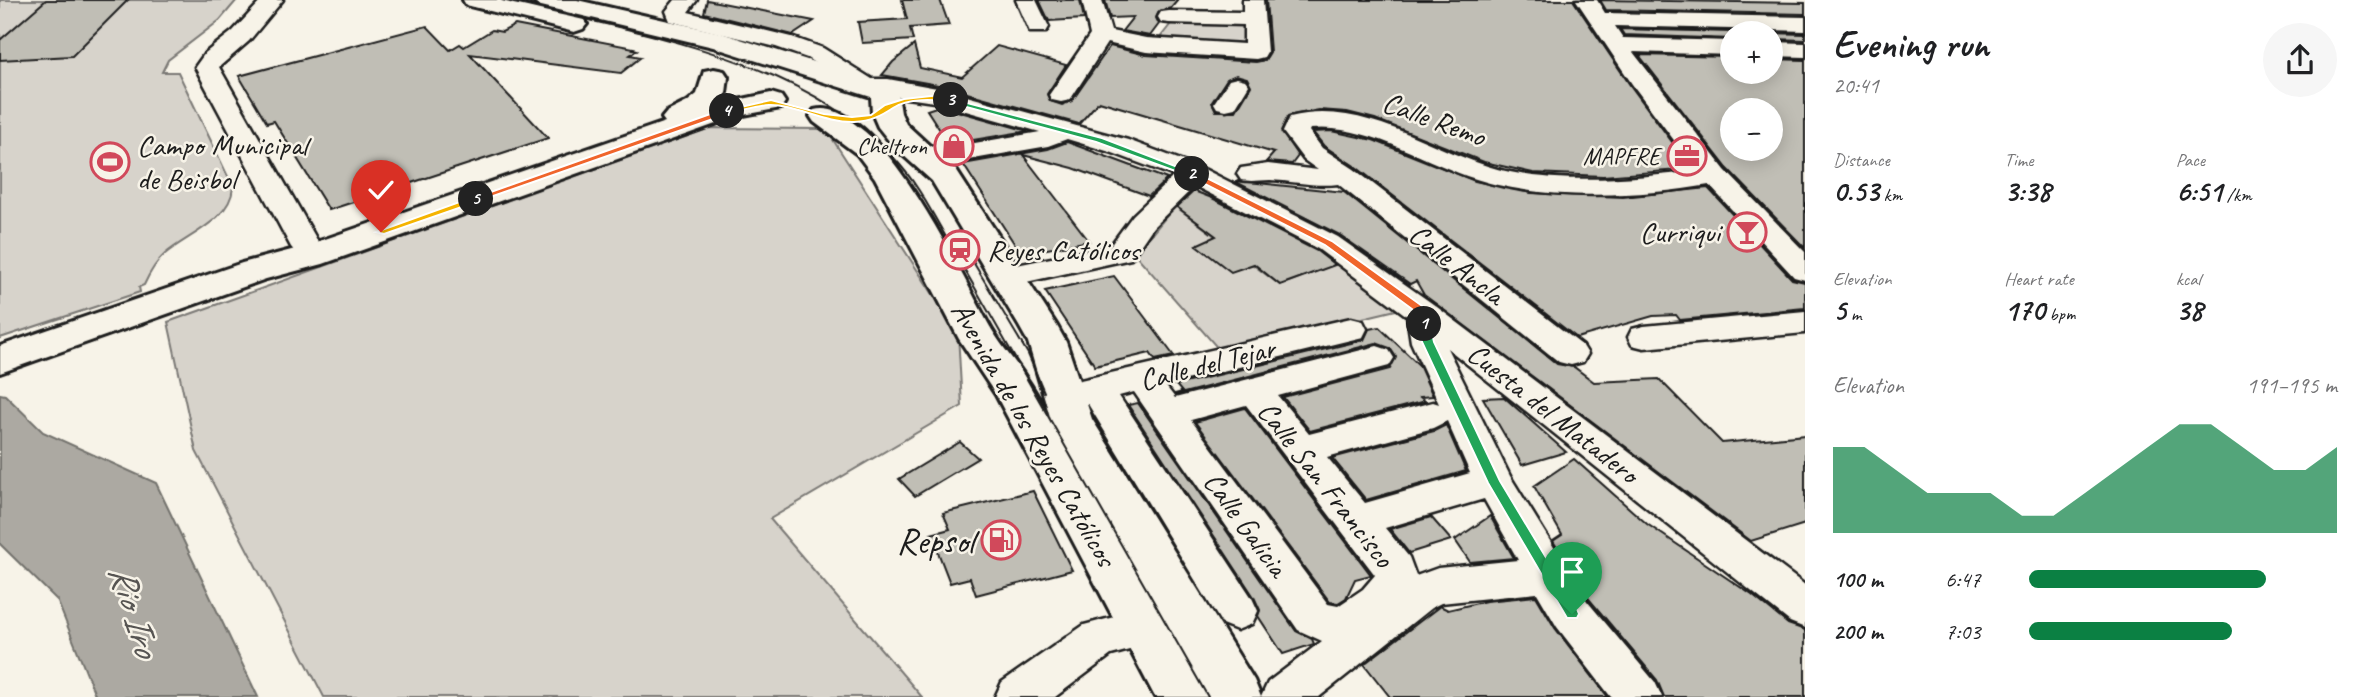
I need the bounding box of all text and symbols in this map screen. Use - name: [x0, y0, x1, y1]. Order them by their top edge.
- map controls: [1720, 21, 1783, 161]
- button: +: [1720, 21, 1783, 84]
- text: Evening run: [1833, 21, 1989, 68]
- button: share: [2263, 23, 2337, 97]
- text: 20:41: [1833, 71, 1879, 100]
- pin: 3: [934, 82, 968, 118]
- street label: Calle Remo: [1377, 83, 1492, 156]
- text: 3: [946, 87, 955, 111]
- pin: 4: [710, 94, 744, 128]
- text: 4: [722, 98, 731, 122]
- button: −: [1720, 98, 1783, 161]
- shop icon: Cheltron: [933, 125, 975, 167]
- place label: Campo Municipal de Beisbol: [137, 126, 312, 198]
- place label: Cheltron: [857, 131, 927, 161]
- office icon: MAPFRE: [1666, 135, 1708, 177]
- sports icon: Campo Municipal de Beisbol: [89, 141, 131, 183]
- place label: MAPFRE: [1583, 141, 1663, 171]
- text: Distance: [1833, 148, 1890, 172]
- text: Time: [2004, 148, 2033, 172]
- text: Pace: [2176, 148, 2205, 172]
- pin: 2: [1174, 156, 1210, 192]
- pin: [351, 160, 411, 232]
- text: 2: [1187, 161, 1196, 185]
- icon: check: [362, 171, 400, 209]
- text: 0.53: [1833, 172, 1879, 210]
- text: 3:38: [2004, 172, 2051, 210]
- text: 6:51: [2176, 172, 2222, 210]
- pin: 5: [458, 182, 494, 216]
- text: km: [1879, 183, 1902, 207]
- text: /km: [2222, 183, 2252, 207]
- text: 5: [471, 186, 480, 210]
- bar icon: Curriqui: [1726, 211, 1768, 253]
- place label: Curriqui: [1640, 213, 1723, 251]
- street label: Calle Ancla: [1402, 215, 1515, 315]
- station icon: Reyes Católicos: [939, 229, 981, 271]
- place label: Reyes Católicos: [987, 231, 1142, 269]
- text: Elevation: [1833, 267, 1891, 291]
- text: Heart rate: [2004, 267, 2074, 291]
- text: kcal: [2176, 267, 2201, 291]
- text: 5: [1833, 291, 1846, 329]
- text: 170: [2004, 291, 2045, 329]
- text: 38: [2176, 291, 2203, 329]
- street label: Avenida de los Reyes Católicos: [943, 295, 1127, 576]
- text: m: [1846, 302, 1861, 326]
- text: bpm: [2045, 302, 2075, 326]
- pin: 1: [1406, 306, 1442, 342]
- text: 1: [1419, 311, 1428, 335]
- street label: Calle del Tejar: [1135, 328, 1281, 399]
- street label: Cuesta del Matadero: [1460, 334, 1649, 494]
- text: Elevation: [1833, 371, 1904, 400]
- text: 191–195 m: [2246, 371, 2337, 400]
- street label: Calle San Francisco: [1249, 393, 1404, 576]
- street label: Calle Galicia: [1195, 464, 1298, 586]
- place label: Repsol: [897, 517, 980, 564]
- fuel station icon: Repsol: [980, 519, 1022, 561]
- pin: [1542, 542, 1602, 614]
- icon: arrive: [1553, 553, 1591, 591]
- water label: Rio Iro: [99, 559, 172, 665]
- text: 100 m: [1833, 565, 1883, 594]
- text: 6:47: [1945, 565, 1981, 594]
- text: 200 m: [1833, 617, 1883, 646]
- text: 7:03: [1945, 617, 1981, 646]

